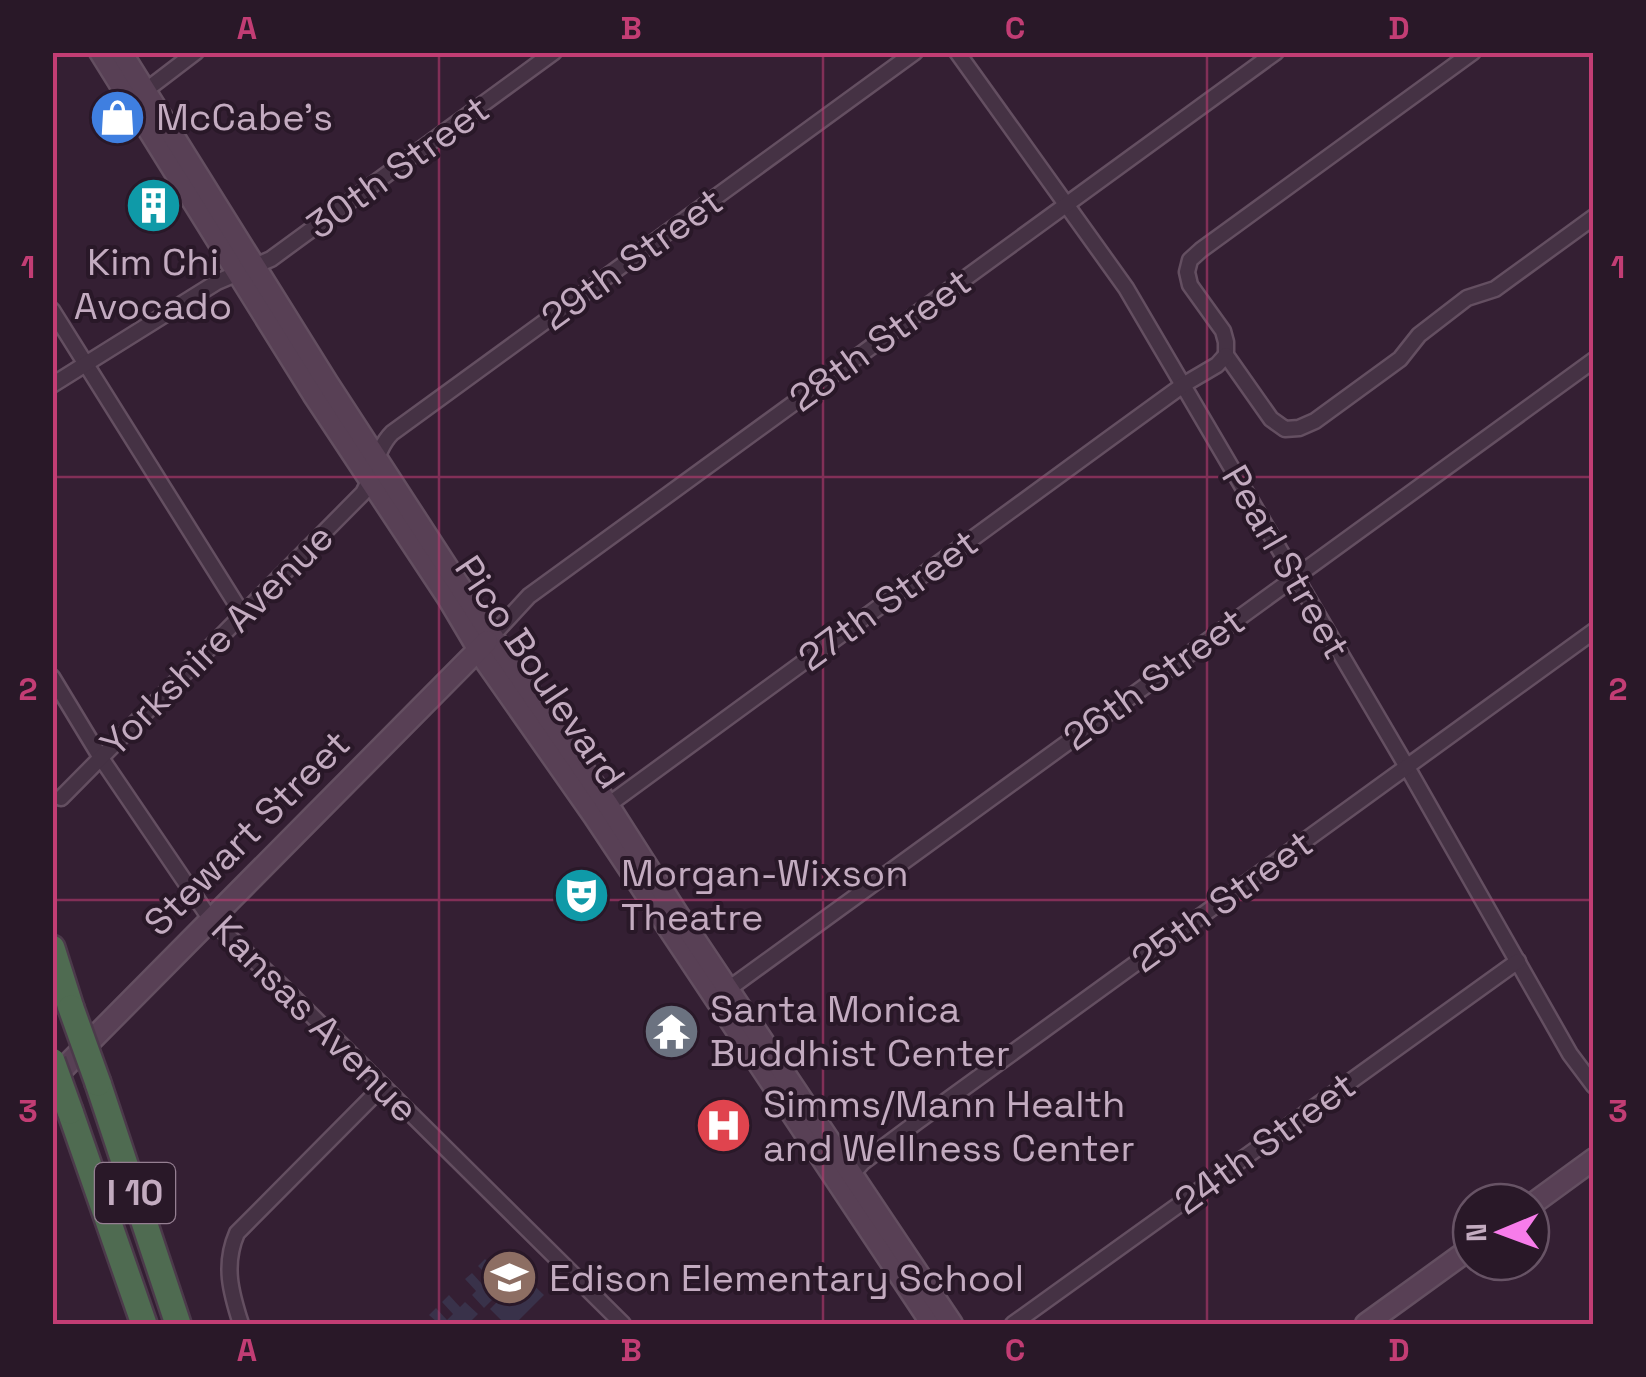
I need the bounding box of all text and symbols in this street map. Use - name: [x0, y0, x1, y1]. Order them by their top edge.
- text: A: [237, 8, 257, 48]
- text: B: [620, 8, 642, 48]
- text: C: [1005, 8, 1025, 48]
- text: D: [1388, 8, 1410, 48]
- street label: 30th Street: [297, 85, 499, 249]
- shop icon: McCabe's: [87, 87, 147, 147]
- place label: McCabe's: [156, 93, 333, 141]
- building icon: Kim Chi Avocado: [123, 175, 183, 235]
- street label: 29th Street: [532, 177, 732, 341]
- place label: Kim Chi Avocado: [74, 238, 232, 330]
- text: 1: [21, 247, 35, 287]
- text: 1: [1611, 247, 1625, 287]
- street label: 28th Street: [780, 258, 980, 422]
- street label: Pearl Street: [1211, 456, 1361, 668]
- street label: Yorkshire Avenue: [90, 513, 344, 767]
- street label: 27th Street: [789, 519, 987, 681]
- street label: Pico Boulevard: [444, 546, 636, 798]
- street label: 26th Street: [1054, 597, 1254, 761]
- text: 2: [18, 669, 38, 709]
- text: 2: [1608, 669, 1628, 709]
- street label: Stewart Street: [134, 720, 360, 946]
- street label: 25th Street: [1122, 819, 1322, 983]
- place label: Morgan-Wixson Theatre: [621, 849, 909, 941]
- theatre icon: Morgan-Wixson Theatre: [552, 865, 612, 925]
- street label: Kansas Avenue: [201, 905, 429, 1133]
- place label: Santa Monica Buddhist Center: [710, 985, 1010, 1077]
- temple icon: Santa Monica Buddhist Center: [641, 1001, 701, 1061]
- street label: 24th Street: [1165, 1061, 1365, 1225]
- place label: Simms/Mann Health and Wellness Center: [763, 1080, 1135, 1172]
- text: 3: [18, 1091, 38, 1131]
- text: 3: [1608, 1091, 1628, 1131]
- hospital icon: Simms/Mann Health and Wellness Center: [694, 1096, 754, 1156]
- road number: I 10: [95, 1163, 175, 1223]
- north arrow: [1451, 1182, 1551, 1282]
- text: N: [1458, 1223, 1494, 1242]
- school or university icon: Edison Elementary School: [480, 1248, 540, 1308]
- place label: Edison Elementary School: [549, 1254, 1024, 1302]
- text: A: [237, 1330, 257, 1370]
- text: B: [620, 1330, 642, 1370]
- text: C: [1005, 1330, 1025, 1370]
- text: D: [1388, 1330, 1410, 1370]

